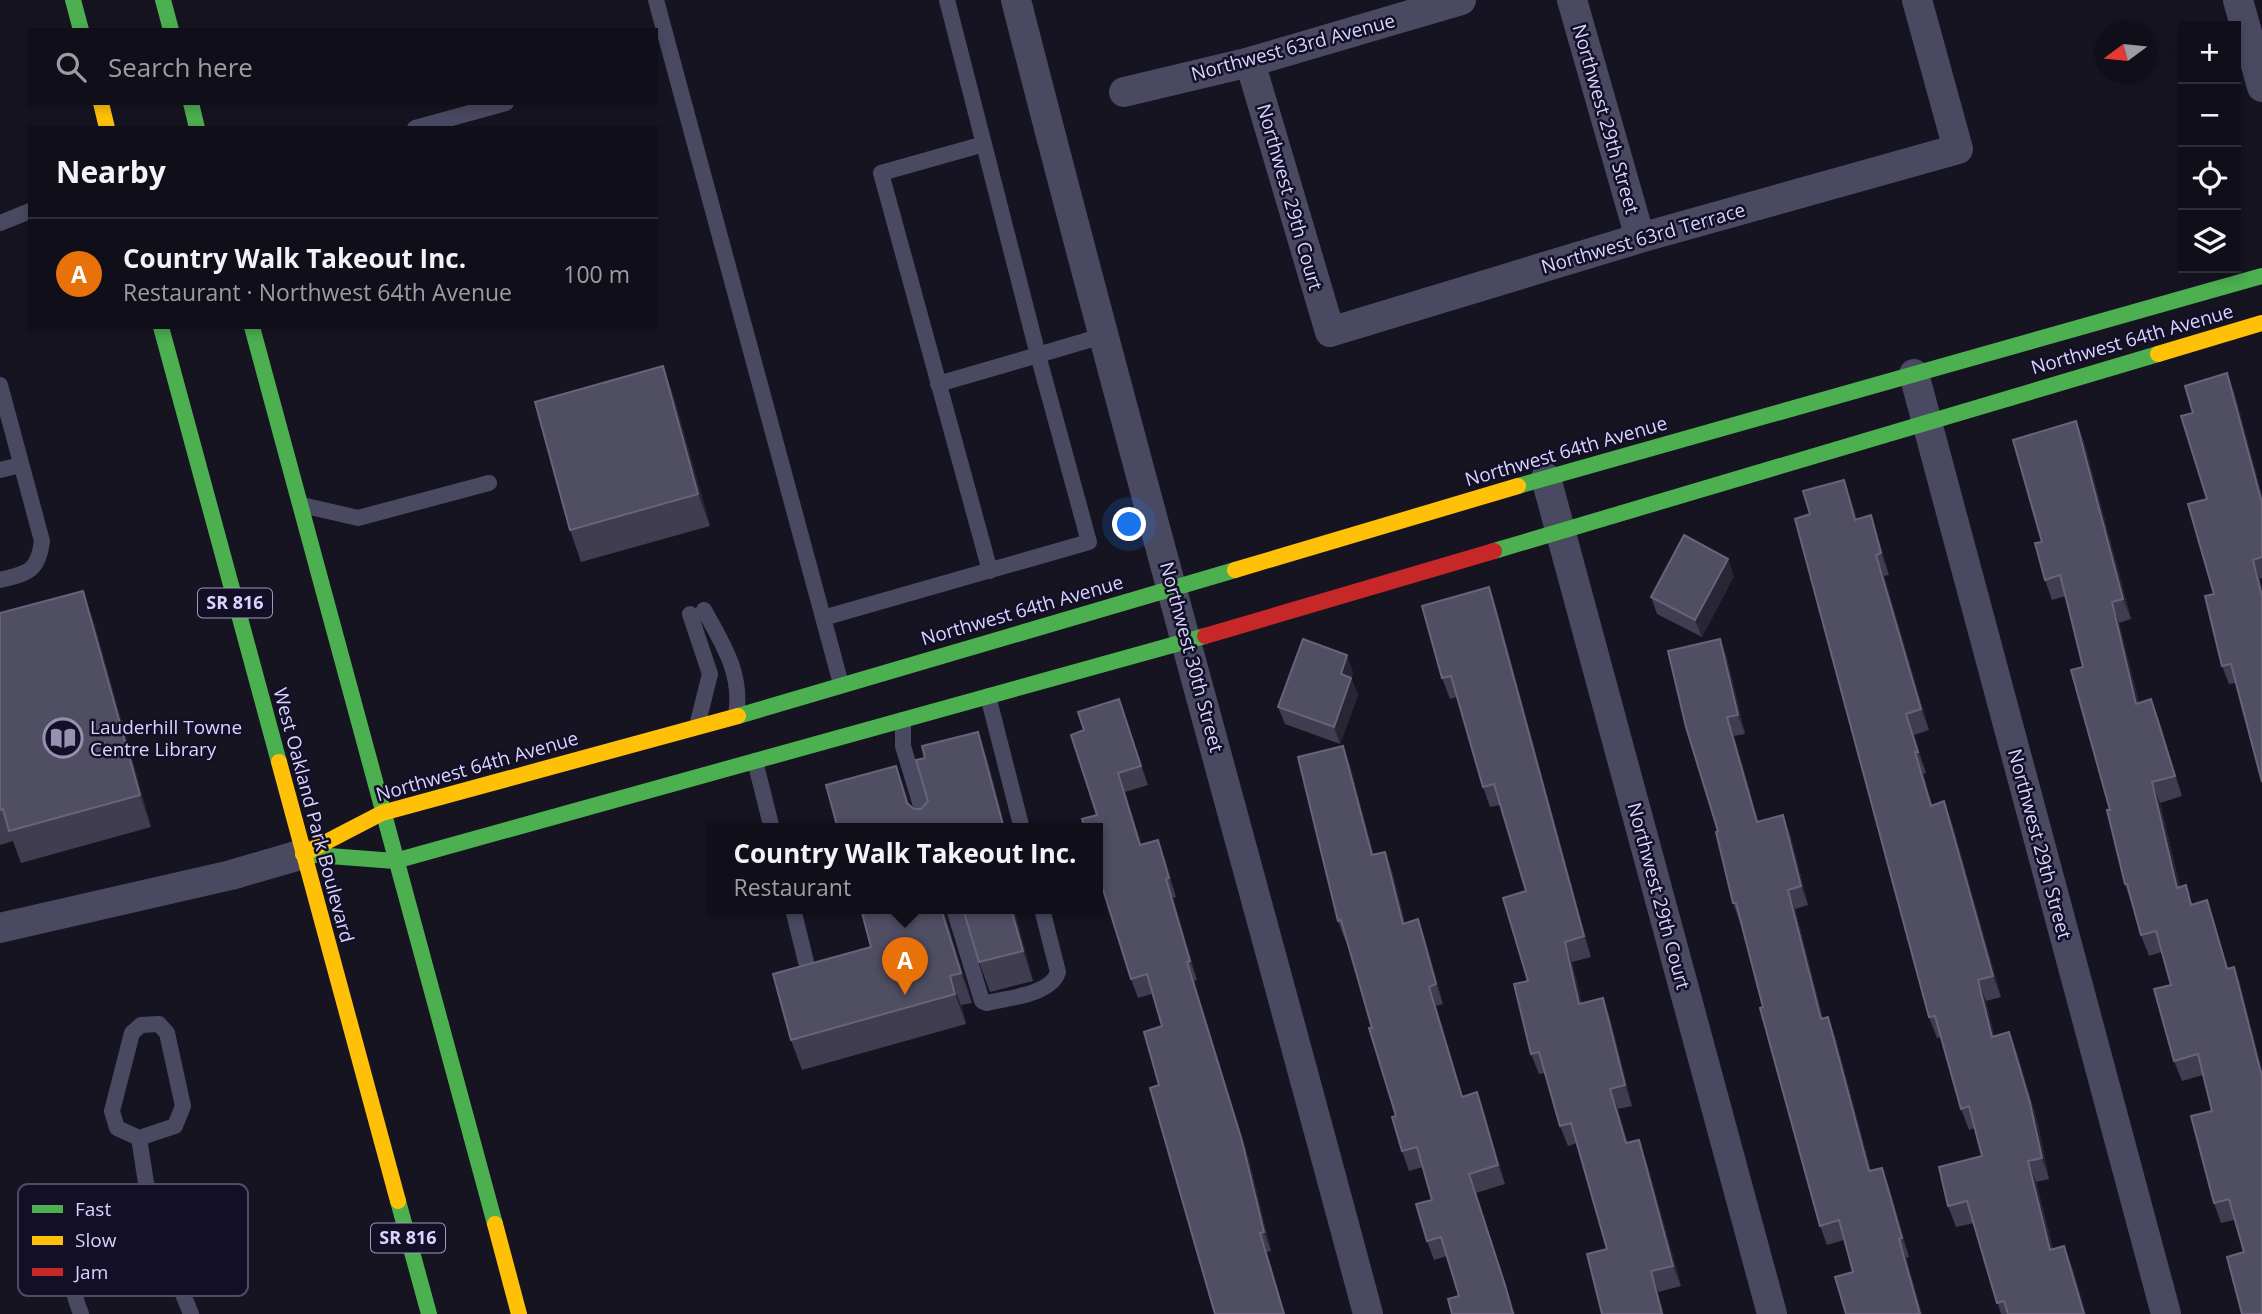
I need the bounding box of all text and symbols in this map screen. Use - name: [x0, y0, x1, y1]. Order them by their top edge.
- street label: Northwest 63rd Avenue: [1188, 7, 1398, 87]
- street label: Northwest 29th Street: [1566, 21, 1646, 217]
- north arrow: [2094, 21, 2157, 84]
- map controls: [2178, 21, 2241, 273]
- button: +: [2178, 21, 2241, 84]
- search box: [28, 28, 658, 105]
- icon: search: [52, 48, 90, 86]
- text: Search here: [108, 49, 253, 85]
- button: −: [2178, 84, 2241, 147]
- street label: Northwest 29th Court: [1251, 101, 1329, 293]
- button: locate: [2178, 147, 2241, 210]
- text: Nearby: [56, 151, 166, 192]
- street label: Northwest 63rd Terrace: [1538, 196, 1748, 280]
- button: layers: [2178, 210, 2241, 273]
- text: Country Walk Takeout Inc.: [123, 240, 466, 276]
- text: A: [71, 258, 87, 290]
- text: 100 m: [563, 258, 630, 290]
- text: Restaurant · Northwest 64th Avenue: [123, 276, 512, 308]
- street label: Northwest 64th Avenue: [2028, 298, 2236, 380]
- street label: Northwest 64th Avenue: [1462, 410, 1670, 492]
- your location: [1112, 507, 1146, 541]
- street label: Northwest 30th Street: [1154, 559, 1230, 755]
- street label: Northwest 64th Avenue: [918, 569, 1126, 651]
- road number: SR 816: [198, 588, 272, 618]
- street label: West Oakland Park Boulevard: [267, 685, 361, 945]
- place label: Lauderhill Towne Centre Library: [90, 714, 242, 762]
- library icon: Lauderhill Towne Centre Library: [42, 717, 84, 759]
- street label: Northwest 64th Avenue: [373, 725, 581, 807]
- street label: Northwest 29th Street: [2002, 746, 2078, 942]
- street label: Northwest 29th Court: [1621, 800, 1697, 993]
- popup: [707, 823, 1103, 914]
- text: Country Walk Takeout Inc.: [733, 835, 1077, 871]
- text: Restaurant: [733, 871, 851, 903]
- pin: A: [882, 937, 928, 995]
- legend: [18, 1184, 248, 1296]
- text: Fast: [75, 1196, 111, 1222]
- road number: SR 816: [371, 1224, 445, 1252]
- text: Slow: [75, 1227, 117, 1253]
- text: Jam: [73, 1259, 108, 1285]

